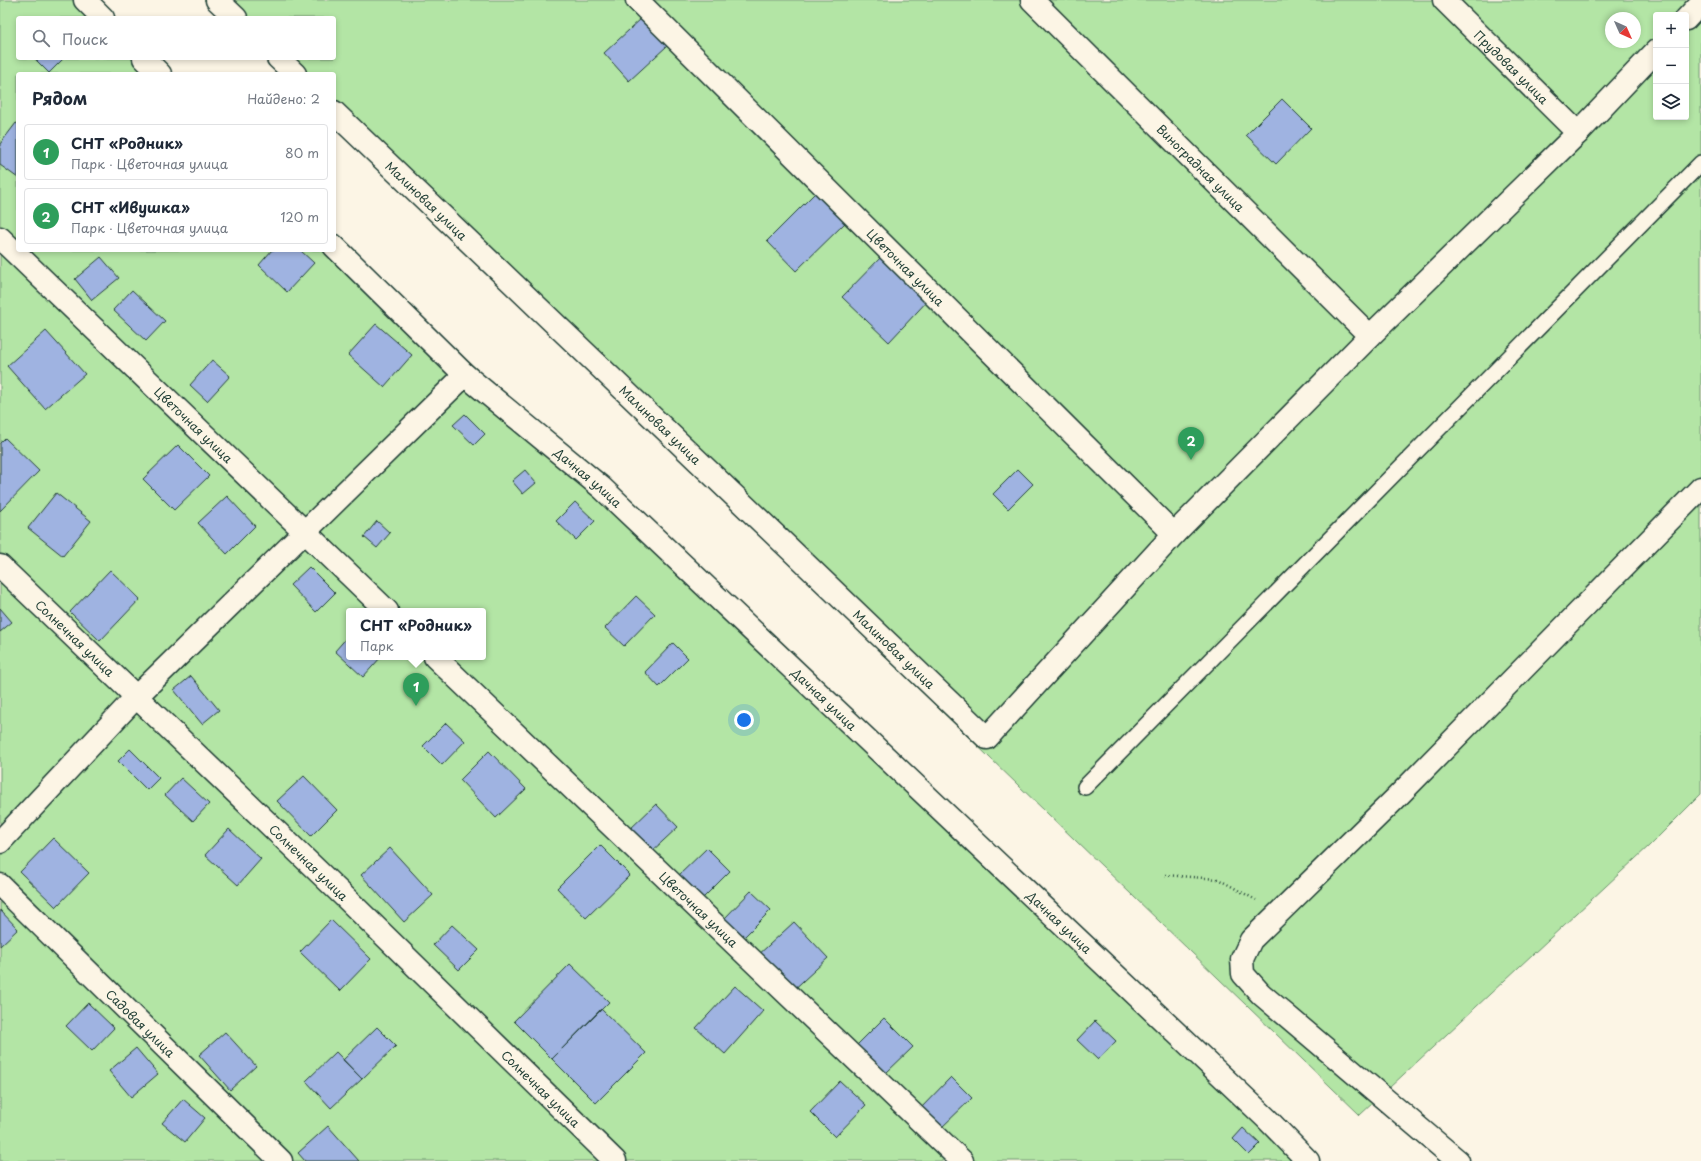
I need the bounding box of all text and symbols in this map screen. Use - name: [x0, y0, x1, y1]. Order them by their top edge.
- north arrow: [1605, 12, 1641, 48]
- map controls: [1653, 12, 1689, 120]
- button: +: [1653, 12, 1689, 48]
- search box: [16, 16, 336, 60]
- street label: Прудовая улица: [1470, 26, 1553, 108]
- icon: search: [30, 27, 52, 49]
- text: Поиск: [62, 27, 108, 50]
- button: −: [1653, 48, 1689, 84]
- button: layers: [1653, 84, 1689, 120]
- text: Рядом: [32, 85, 87, 111]
- text: Найдено: 2: [247, 89, 320, 108]
- street label: Виноградная улица: [1153, 120, 1249, 216]
- text: СНТ «Родник»: [71, 131, 183, 154]
- text: 1: [43, 143, 49, 162]
- text: 80 m: [285, 143, 319, 162]
- text: Парк · Цветочная улица: [71, 154, 228, 173]
- street label: Малиновая улица: [382, 157, 472, 244]
- text: СНТ «Ивушка»: [71, 195, 190, 218]
- text: 2: [41, 207, 51, 226]
- text: 120 m: [280, 207, 319, 226]
- text: Парк · Цветочная улица: [71, 218, 228, 237]
- street label: Цветочная улица: [863, 225, 949, 310]
- street label: Малиновая улица: [615, 381, 705, 469]
- street label: Цветочная улица: [150, 383, 237, 467]
- pin: 2: [1178, 427, 1204, 460]
- street label: Дачная улица: [550, 443, 626, 512]
- street label: Солнечная улица: [32, 596, 119, 681]
- street label: Малиновая улица: [849, 605, 939, 693]
- popup: [346, 608, 486, 660]
- text: СНТ «Родник»: [360, 613, 472, 636]
- text: Парк: [360, 636, 394, 655]
- street label: Дачная улица: [787, 663, 861, 735]
- pin: 1: [403, 673, 429, 706]
- your location: [734, 710, 754, 730]
- street label: Солнечная улица: [265, 820, 353, 905]
- street label: Цветочная улица: [655, 867, 742, 952]
- street label: Дачная улица: [1022, 886, 1096, 958]
- street label: Садовая улица: [102, 985, 179, 1061]
- street label: Солнечная улица: [498, 1046, 584, 1131]

